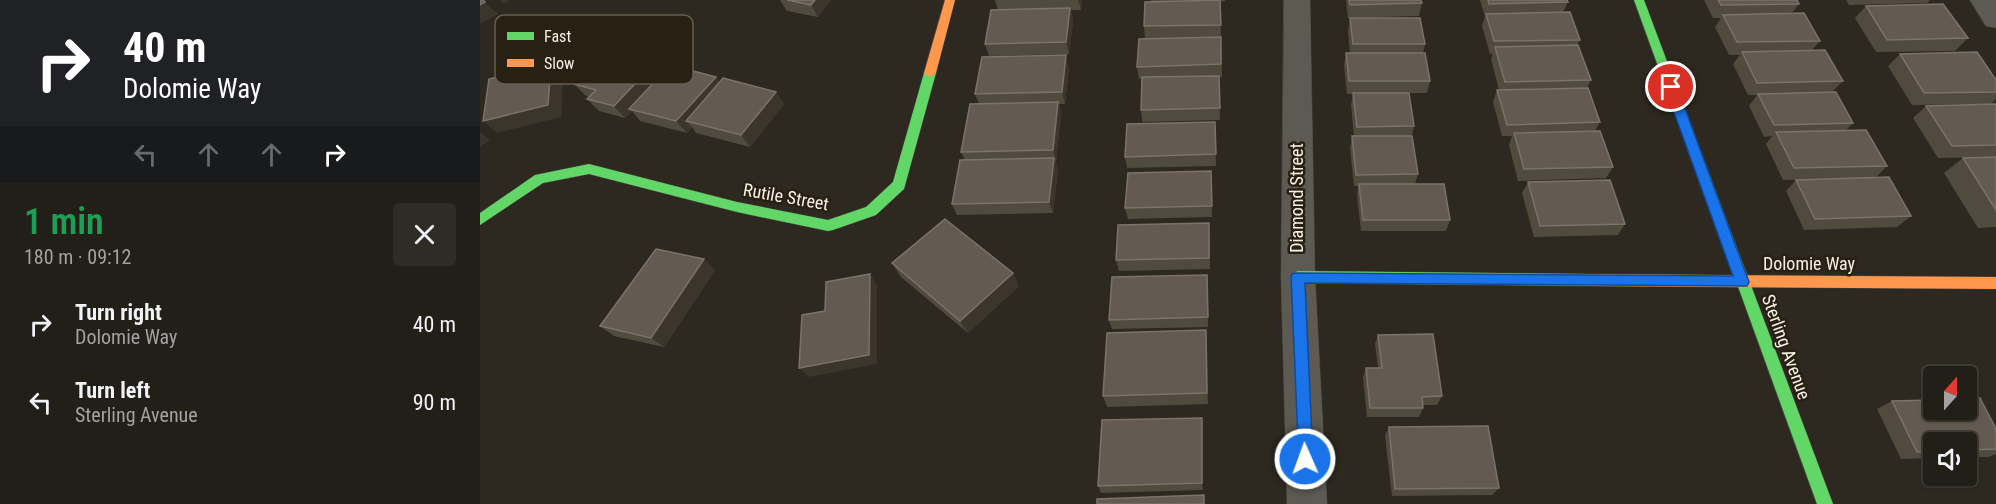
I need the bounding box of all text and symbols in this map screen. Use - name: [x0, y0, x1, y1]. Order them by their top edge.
- legend: [495, 15, 693, 84]
- text: 40 m: [123, 23, 206, 72]
- icon: right: [24, 24, 102, 102]
- text: Fast: [544, 27, 571, 46]
- text: Slow: [544, 54, 574, 73]
- pin: [1645, 61, 1696, 112]
- icon: arrive: [1654, 70, 1687, 103]
- text: Dolomie Way: [123, 73, 261, 105]
- icon: left: [129, 138, 162, 171]
- icon: ahead: [192, 138, 225, 171]
- icon: ahead: [255, 138, 288, 171]
- icon: right: [318, 138, 351, 171]
- street label: Diamond Street: [1286, 143, 1307, 253]
- street label: Rutile Street: [742, 179, 831, 214]
- text: 1 min: [24, 201, 104, 243]
- button: close: [393, 203, 456, 266]
- text: 180 m · 09:12: [24, 245, 131, 269]
- street label: Dolomie Way: [1763, 253, 1856, 274]
- street label: Sterling Avenue: [1758, 291, 1815, 402]
- text: Turn right: [75, 300, 162, 325]
- icon: right: [24, 308, 57, 341]
- text: 40 m: [413, 312, 456, 337]
- text: Dolomie Way: [75, 325, 177, 349]
- north arrow: [1923, 366, 1977, 420]
- map controls: [1923, 366, 1977, 486]
- text: Turn left: [75, 378, 150, 403]
- icon: left: [24, 386, 57, 419]
- text: 90 m: [413, 390, 456, 415]
- text: Sterling Avenue: [75, 403, 198, 427]
- position arrow: [1273, 427, 1337, 491]
- button: sound: [1923, 432, 1977, 486]

